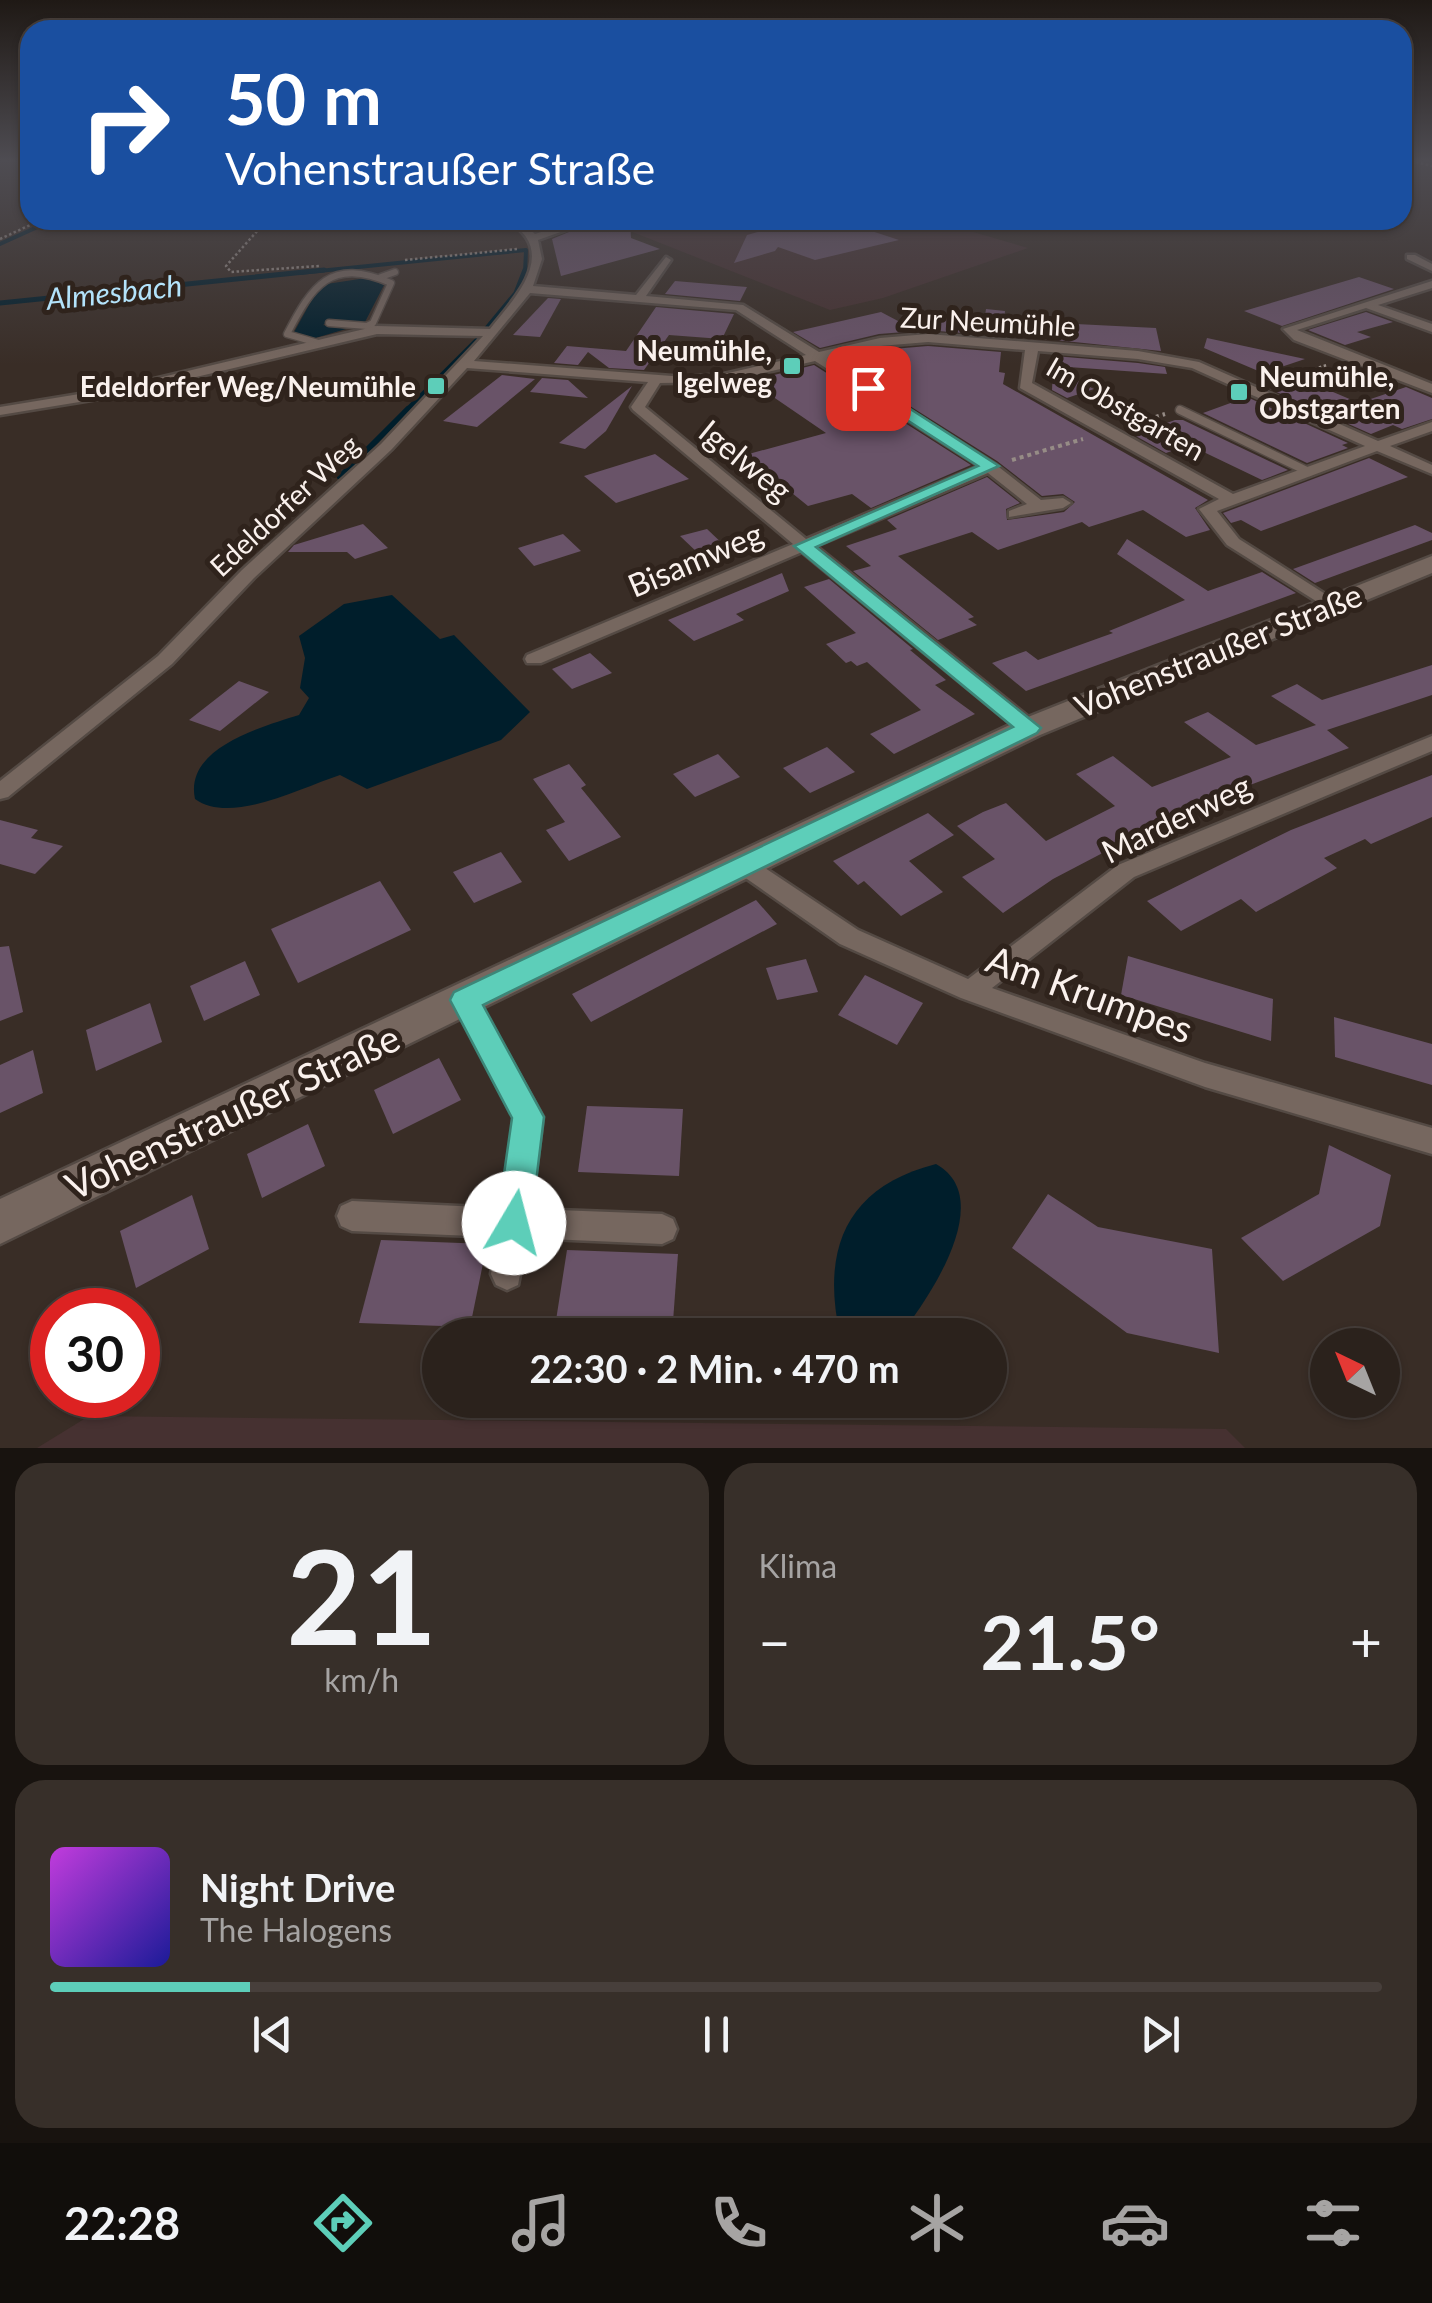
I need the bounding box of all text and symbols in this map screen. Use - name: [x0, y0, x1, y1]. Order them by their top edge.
- text: 50 m: [225, 56, 382, 140]
- icon: right: [60, 60, 190, 190]
- text: Vohenstraußer Straße: [225, 141, 655, 195]
- water label: Almesbach: [43, 266, 184, 316]
- street label: Zur Neumühle: [899, 299, 1077, 343]
- place label: Neumühle, Igelweg: [637, 333, 772, 399]
- pin: [826, 346, 911, 431]
- street label: Im Obstgarten: [1041, 349, 1211, 467]
- marker: Neumühle, Igelweg: [781, 355, 803, 377]
- place label: Neumühle, Obstgarten: [1259, 359, 1401, 425]
- icon: arrive: [841, 361, 896, 416]
- place label: Edeldorfer Weg/Neumühle: [80, 369, 416, 403]
- marker: Edeldorfer Weg/Neumühle: [425, 375, 447, 397]
- marker: Neumühle, Obstgarten: [1228, 381, 1250, 403]
- street label: Igelweg: [692, 411, 800, 509]
- street label: Edeldorfer Weg: [202, 427, 366, 583]
- street label: Bisamweg: [622, 513, 768, 605]
- street label: Vohenstraußer Straße: [1069, 575, 1367, 725]
- street label: Marderweg: [1095, 765, 1257, 871]
- street label: Am Krumpes: [981, 934, 1199, 1052]
- street label: Vohenstraußer Straße: [58, 1013, 406, 1209]
- position arrow: [462, 1171, 566, 1275]
- speed limit sign: 30: [30, 1288, 160, 1418]
- north arrow: [1310, 1328, 1400, 1418]
- map controls: [1310, 1328, 1400, 1418]
- text: 22:30 · 2 Min. · 470 m: [530, 1345, 899, 1391]
- text: 21: [286, 1517, 437, 1673]
- text: Klima: [759, 1546, 837, 1585]
- text: 21.5°: [981, 1596, 1160, 1686]
- text: −: [759, 1608, 790, 1674]
- text: +: [1350, 1608, 1382, 1674]
- text: km/h: [324, 1660, 399, 1699]
- text: Night Drive: [200, 1864, 395, 1910]
- text: The Halogens: [200, 1910, 392, 1949]
- icon: previous: [245, 2007, 300, 2062]
- icon: pause: [689, 2007, 744, 2062]
- icon: next: [1133, 2007, 1188, 2062]
- icon: directions: [308, 2188, 378, 2258]
- icon: music: [506, 2188, 576, 2258]
- icon: phone: [704, 2188, 774, 2258]
- icon: climate: [902, 2188, 972, 2258]
- icon: car: [1100, 2188, 1170, 2258]
- icon: filters: [1298, 2188, 1368, 2258]
- text: 22:28: [64, 2196, 180, 2250]

